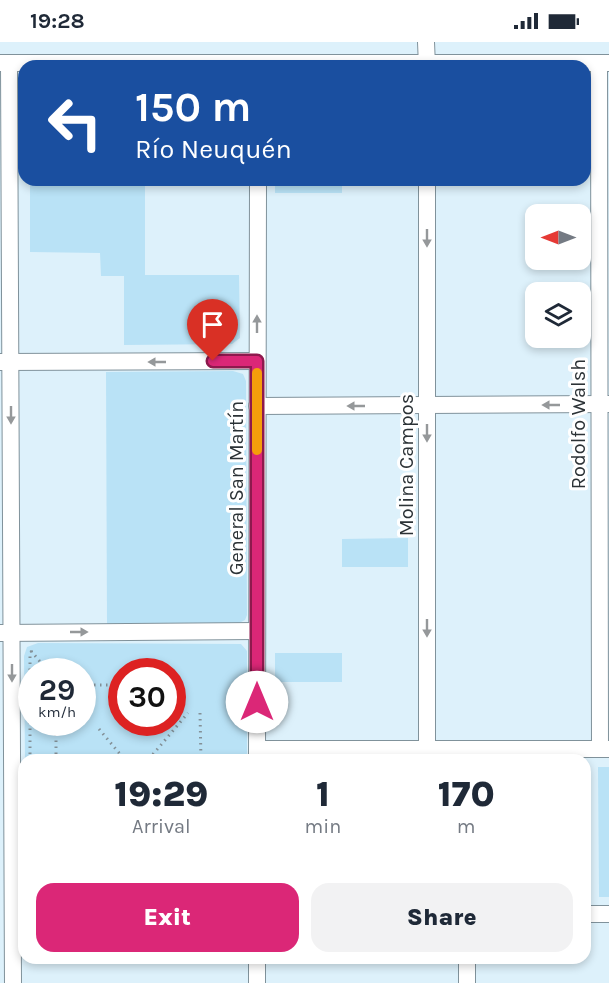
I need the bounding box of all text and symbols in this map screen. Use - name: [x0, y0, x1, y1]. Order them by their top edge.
- text: 19:28: [30, 8, 85, 34]
- text: 150 m: [135, 82, 251, 132]
- icon: left: [36, 84, 114, 162]
- text: Río Neuquén: [135, 133, 292, 165]
- north arrow: [525, 204, 591, 270]
- map controls: [525, 204, 591, 348]
- one-way arrow: [422, 229, 432, 248]
- button: layers: [525, 282, 591, 348]
- pin: [187, 299, 238, 361]
- icon: arrive: [196, 308, 229, 341]
- one-way arrow: [253, 315, 262, 334]
- one-way arrow: [147, 357, 166, 367]
- street label: Rodolfo Walsh: [567, 359, 590, 489]
- street label: Molina Campos: [395, 394, 418, 536]
- one-way arrow: [541, 400, 560, 410]
- street label: General San Martín: [225, 401, 248, 575]
- one-way arrow: [346, 401, 365, 411]
- one-way arrow: [6, 406, 16, 425]
- one-way arrow: [422, 424, 432, 443]
- one-way arrow: [422, 619, 432, 638]
- one-way arrow: [70, 627, 89, 637]
- speed limit sign: 30: [108, 658, 186, 736]
- one-way arrow: [7, 664, 17, 683]
- position arrow: [225, 670, 289, 734]
- text: 29: [39, 672, 75, 708]
- text: km/h: [38, 703, 76, 721]
- text: 19:29: [114, 773, 208, 815]
- text: 1: [316, 773, 330, 815]
- text: 170: [438, 773, 495, 815]
- text: Arrival: [132, 815, 191, 838]
- text: min: [305, 815, 341, 838]
- text: m: [457, 815, 476, 838]
- button: Exit: [36, 883, 299, 952]
- button: Share: [311, 883, 573, 952]

